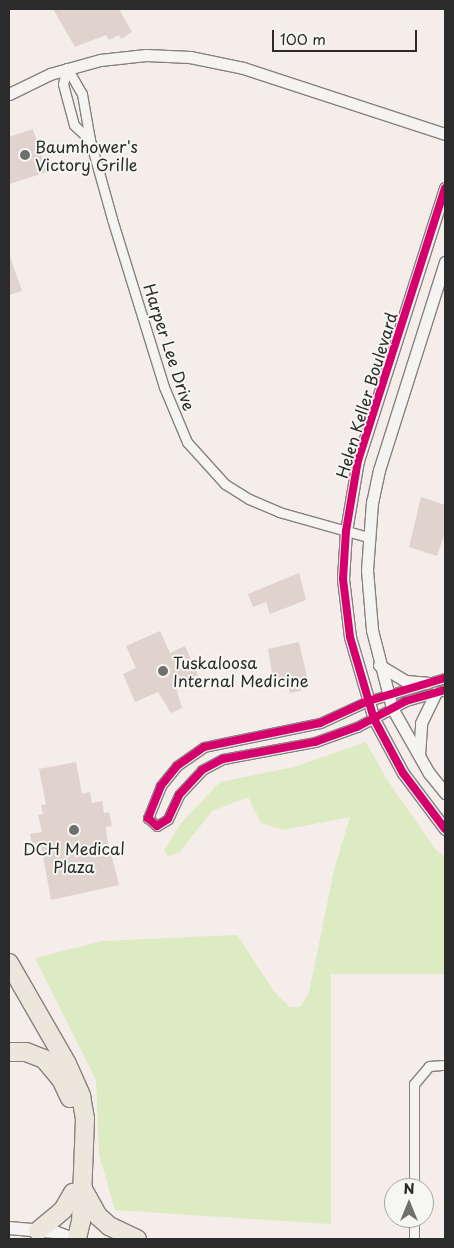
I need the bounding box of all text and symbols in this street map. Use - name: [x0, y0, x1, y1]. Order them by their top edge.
- scale bar: [274, 20, 419, 52]
- text: 100 m: [280, 27, 326, 50]
- place label: Baumhower's Victory Grille: [35, 136, 138, 174]
- marker: Baumhower's Victory Grille: [19, 149, 31, 161]
- street label: Harper Lee Drive: [140, 281, 200, 413]
- street label: Helen Keller Boulevard: [331, 309, 401, 481]
- place label: Tuskaloosa Internal Medicine: [173, 652, 308, 690]
- marker: Tuskaloosa Internal Medicine: [157, 665, 169, 677]
- marker: DCH Medical Plaza: [68, 824, 80, 836]
- place label: DCH Medical Plaza: [23, 838, 125, 876]
- north arrow: [384, 1178, 434, 1228]
- text: N: [403, 1178, 415, 1199]

